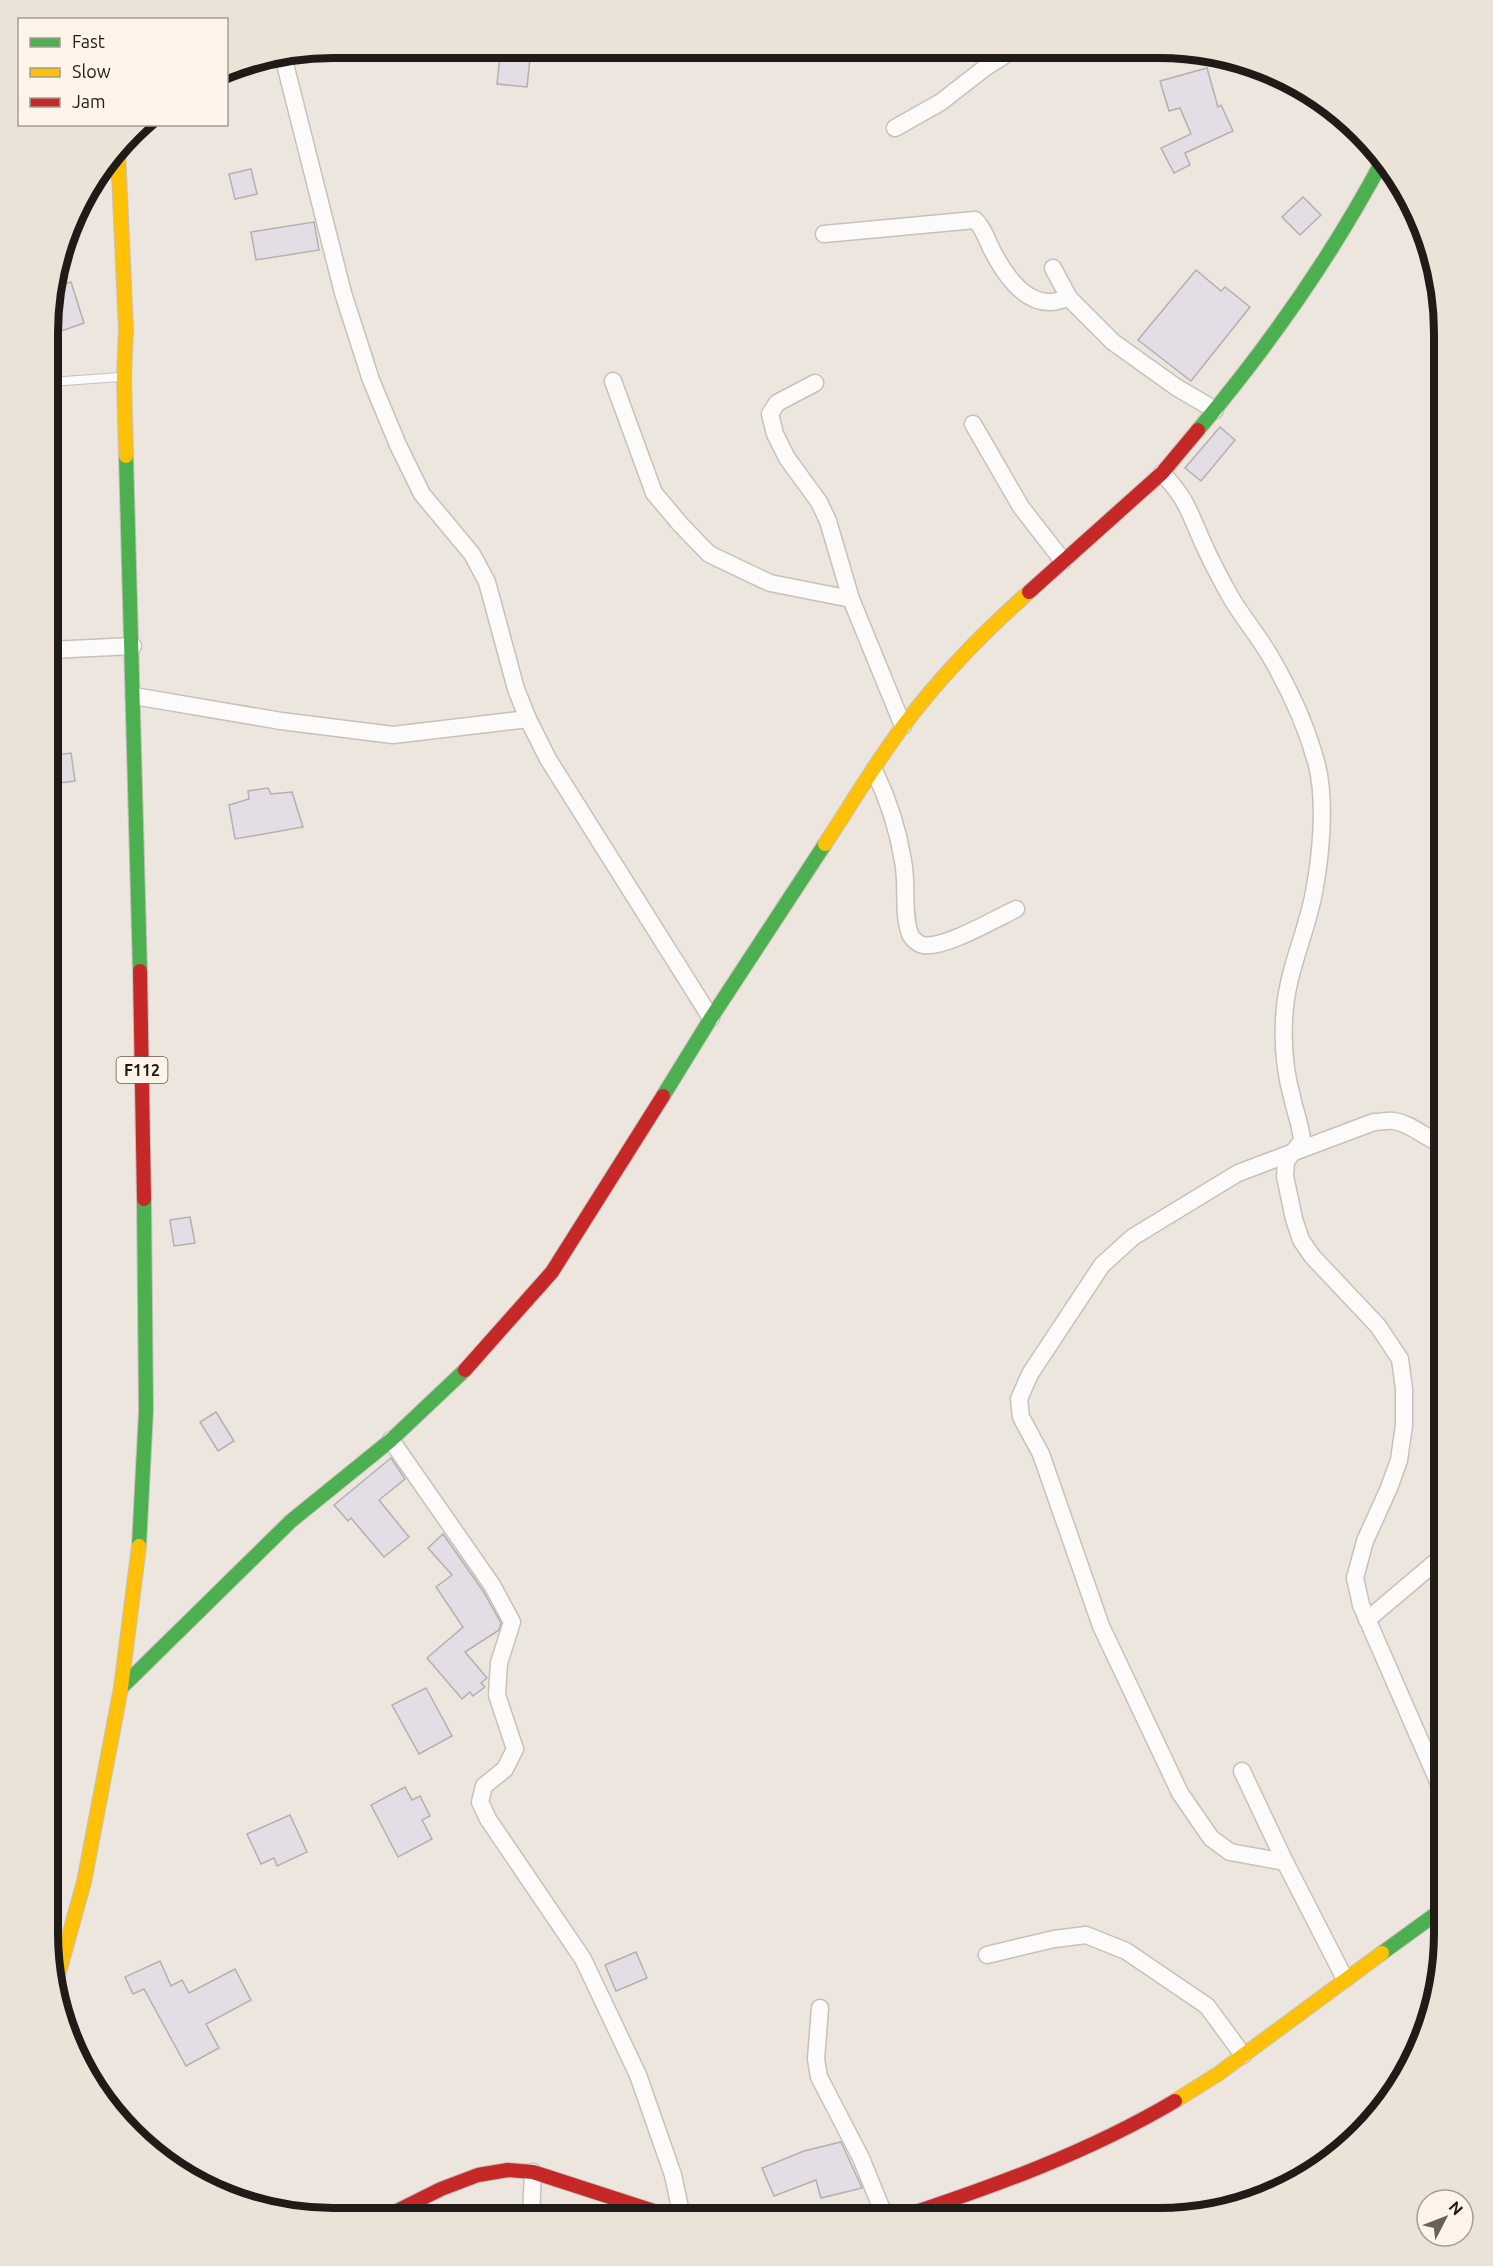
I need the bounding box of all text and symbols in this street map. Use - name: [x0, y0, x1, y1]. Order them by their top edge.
- legend: [18, 18, 228, 126]
- text: Fast: [72, 31, 105, 51]
- text: Slow: [72, 61, 111, 81]
- text: Jam: [72, 91, 106, 111]
- road number: F112: [116, 1057, 168, 1083]
- north arrow: [1415, 2188, 1475, 2248]
- text: N: [1445, 2198, 1467, 2218]

